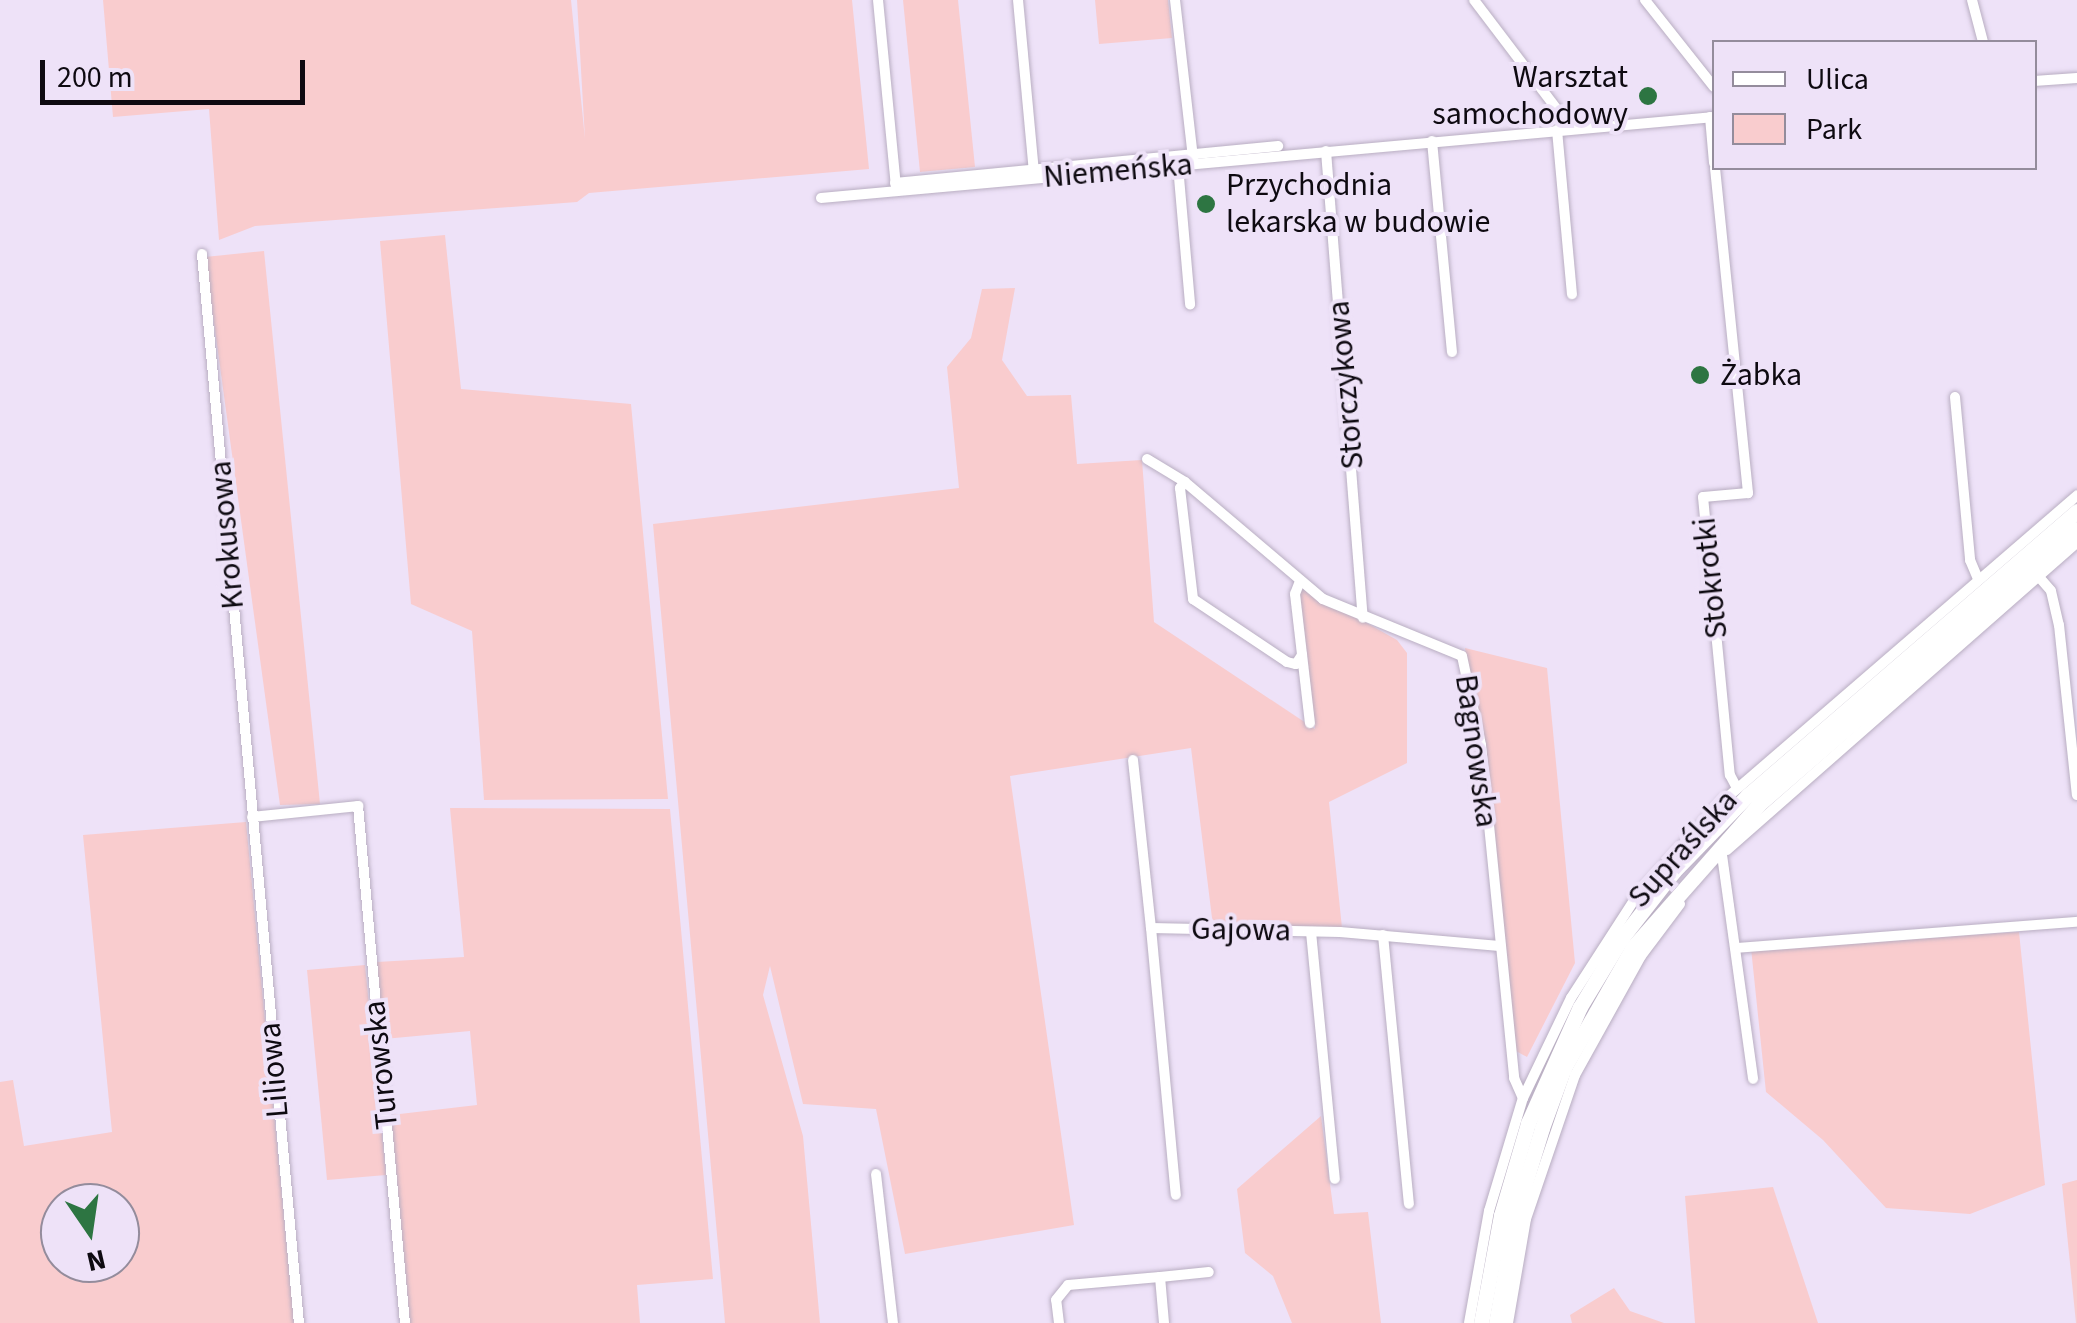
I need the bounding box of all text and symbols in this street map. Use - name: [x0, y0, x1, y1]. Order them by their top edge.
- scale bar: [45, 40, 310, 102]
- legend: [1712, 40, 2037, 170]
- text: 200 m: [57, 56, 133, 99]
- text: Ulica: [1806, 58, 1869, 101]
- place label: Warsztat samochodowy: [1432, 59, 1628, 134]
- marker: Warsztat samochodowy: [1637, 85, 1659, 107]
- text: Park: [1806, 108, 1862, 151]
- street label: Niemeńska: [1042, 145, 1194, 197]
- place label: Przychodnia lekarska w budowie: [1226, 167, 1490, 242]
- marker: Przychodnia lekarska w budowie: [1195, 193, 1217, 215]
- street label: Storczykowa: [1320, 299, 1372, 471]
- place label: Żabka: [1720, 356, 1802, 394]
- marker: Żabka: [1689, 364, 1711, 386]
- street label: Krokusowa: [201, 459, 253, 611]
- street label: Stokrotki: [1686, 515, 1736, 641]
- street label: Bagnowska: [1446, 672, 1506, 830]
- street label: Supraślska: [1620, 782, 1746, 916]
- street label: Gajowa: [1191, 910, 1291, 950]
- street label: Turowska: [355, 999, 407, 1131]
- street label: Liliowa: [251, 1021, 297, 1119]
- north arrow: [40, 1183, 140, 1283]
- text: N: [83, 1239, 110, 1282]

